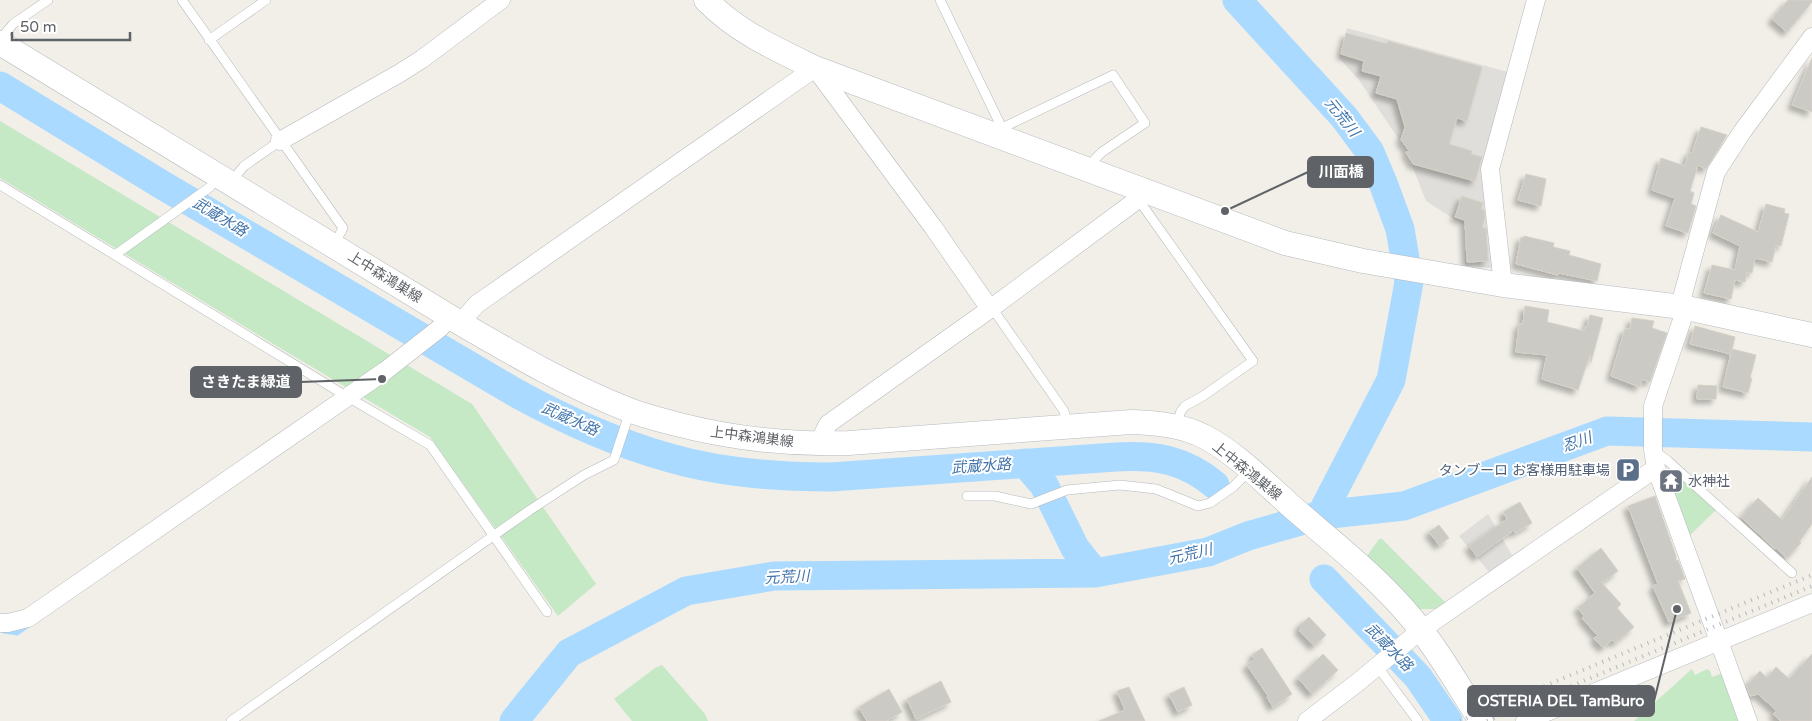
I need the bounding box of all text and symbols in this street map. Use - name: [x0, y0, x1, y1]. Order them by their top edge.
- scale bar: [12, 10, 130, 42]
- text: 50 m: [20, 18, 57, 36]
- water label: 元荒川: [1321, 94, 1364, 142]
- callout: 川面橋: [1308, 157, 1373, 187]
- text: 川面橋: [1318, 163, 1364, 181]
- water label: 武蔵水路: [190, 194, 252, 241]
- street label: 上中森鴻巣線: [345, 248, 425, 306]
- callout: さきたま緑道: [191, 367, 301, 397]
- text: さきたま緑道: [201, 373, 291, 391]
- water label: 武蔵水路: [539, 399, 603, 440]
- street label: 上中森鴻巣線: [709, 423, 795, 451]
- water label: 忍川: [1560, 428, 1596, 456]
- street label: 上中森鴻巣線: [1209, 438, 1285, 504]
- water label: 武蔵水路: [950, 455, 1014, 477]
- parking icon: タンブーロ お客様用駐車場: [1615, 457, 1641, 483]
- place label: タンブーロ お客様用駐車場: [1439, 462, 1610, 479]
- temple icon: 水神社: [1658, 468, 1684, 494]
- place label: 水神社: [1688, 473, 1730, 490]
- water label: 元荒川: [1166, 540, 1216, 568]
- water label: 元荒川: [764, 567, 812, 587]
- water label: 武蔵水路: [1362, 619, 1418, 676]
- callout: OSTERIA DEL TamBuro: [1468, 686, 1654, 716]
- text: OSTERIA DEL TamBuro: [1478, 692, 1644, 710]

